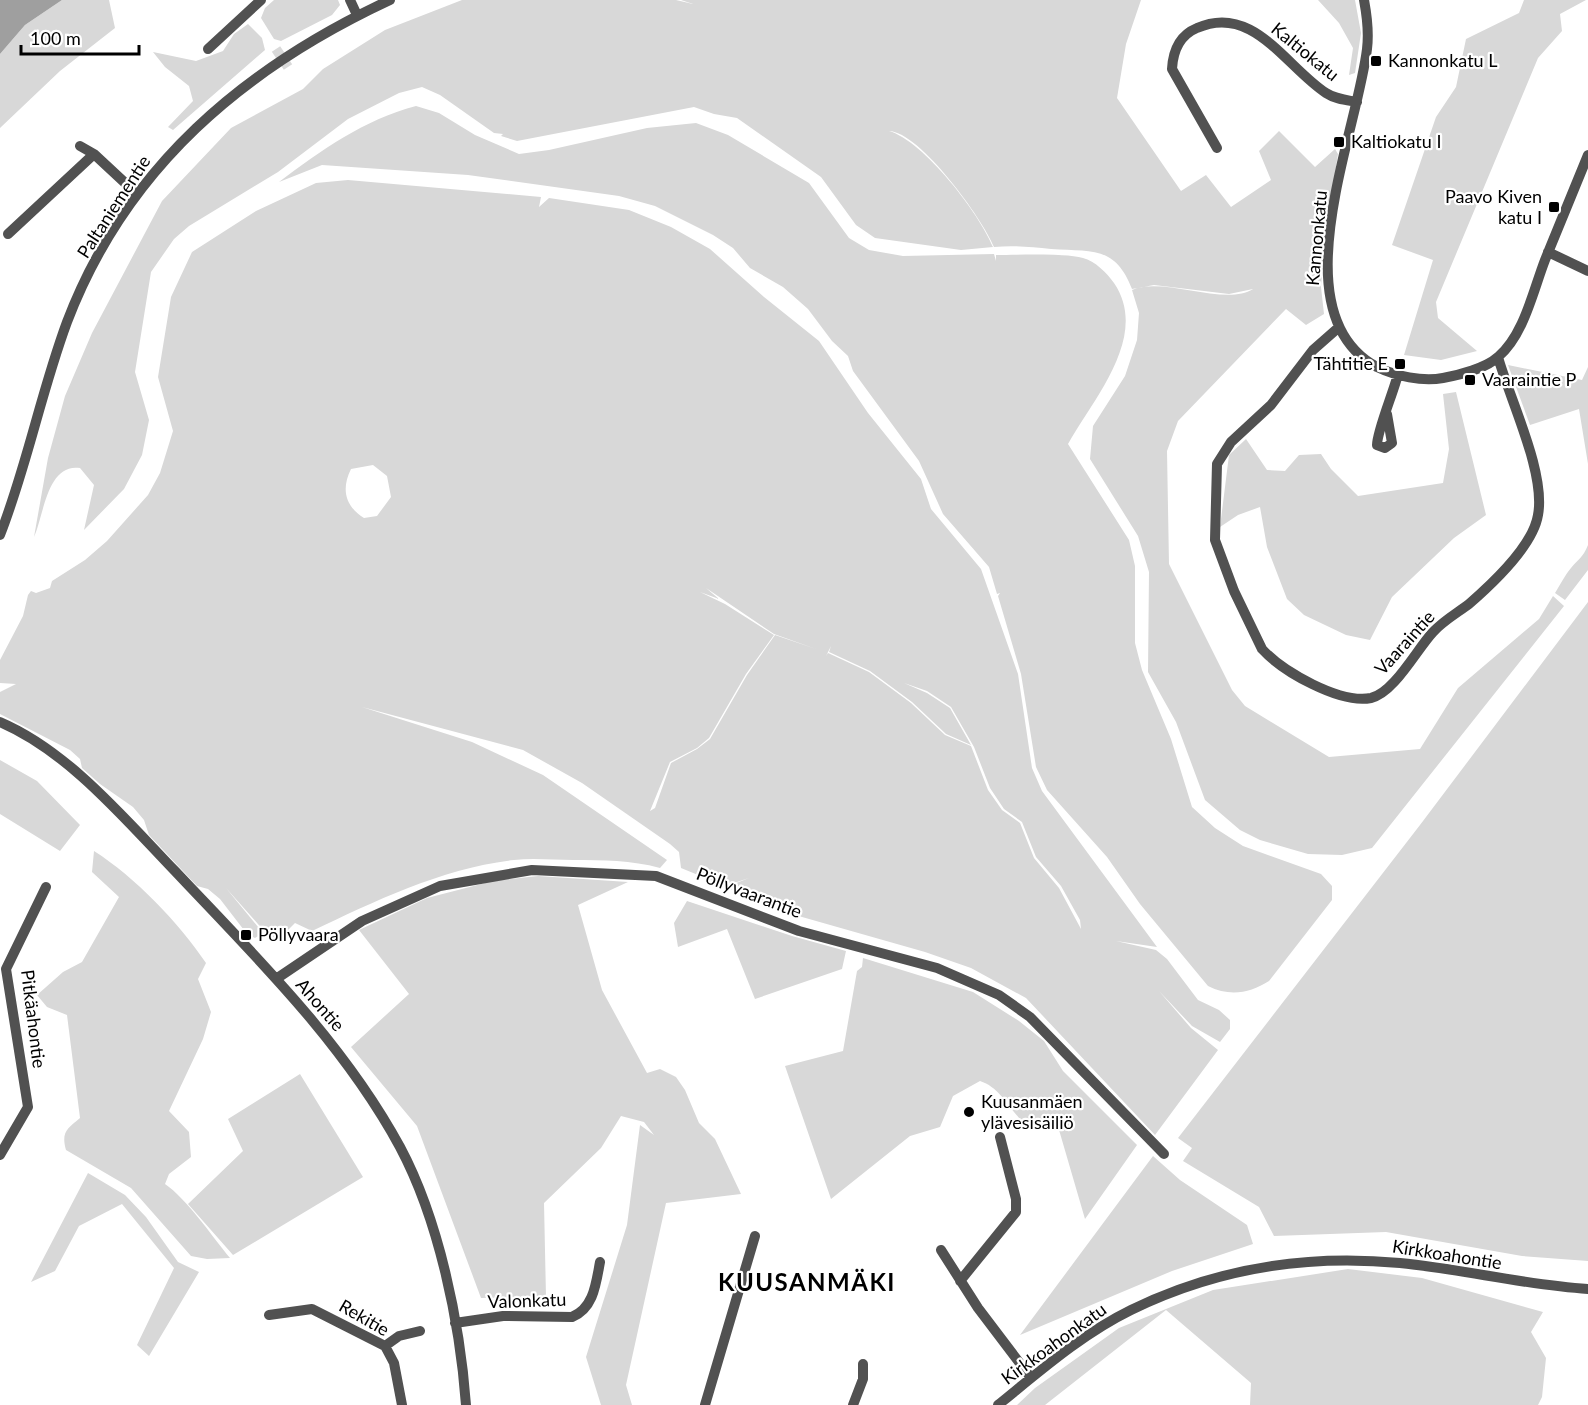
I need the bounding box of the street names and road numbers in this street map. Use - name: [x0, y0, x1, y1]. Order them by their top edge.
- street label: Kaltiokatu: [1267, 17, 1344, 85]
- street label: Paltaniementie: [72, 151, 154, 262]
- street label: Kannonkatu: [1301, 189, 1331, 287]
- street label: Vaaraintie: [1370, 606, 1439, 679]
- street label: Pöllyvaarantie: [694, 862, 805, 922]
- street label: Pitkäahontie: [17, 968, 51, 1070]
- street label: Ahontie: [292, 973, 350, 1035]
- street label: Kirkkoahontie: [1391, 1235, 1503, 1274]
- street label: Valonkatu: [487, 1288, 567, 1312]
- street label: Rekitie: [336, 1294, 393, 1340]
- street label: Kirkkoahonkatu: [997, 1298, 1110, 1389]

